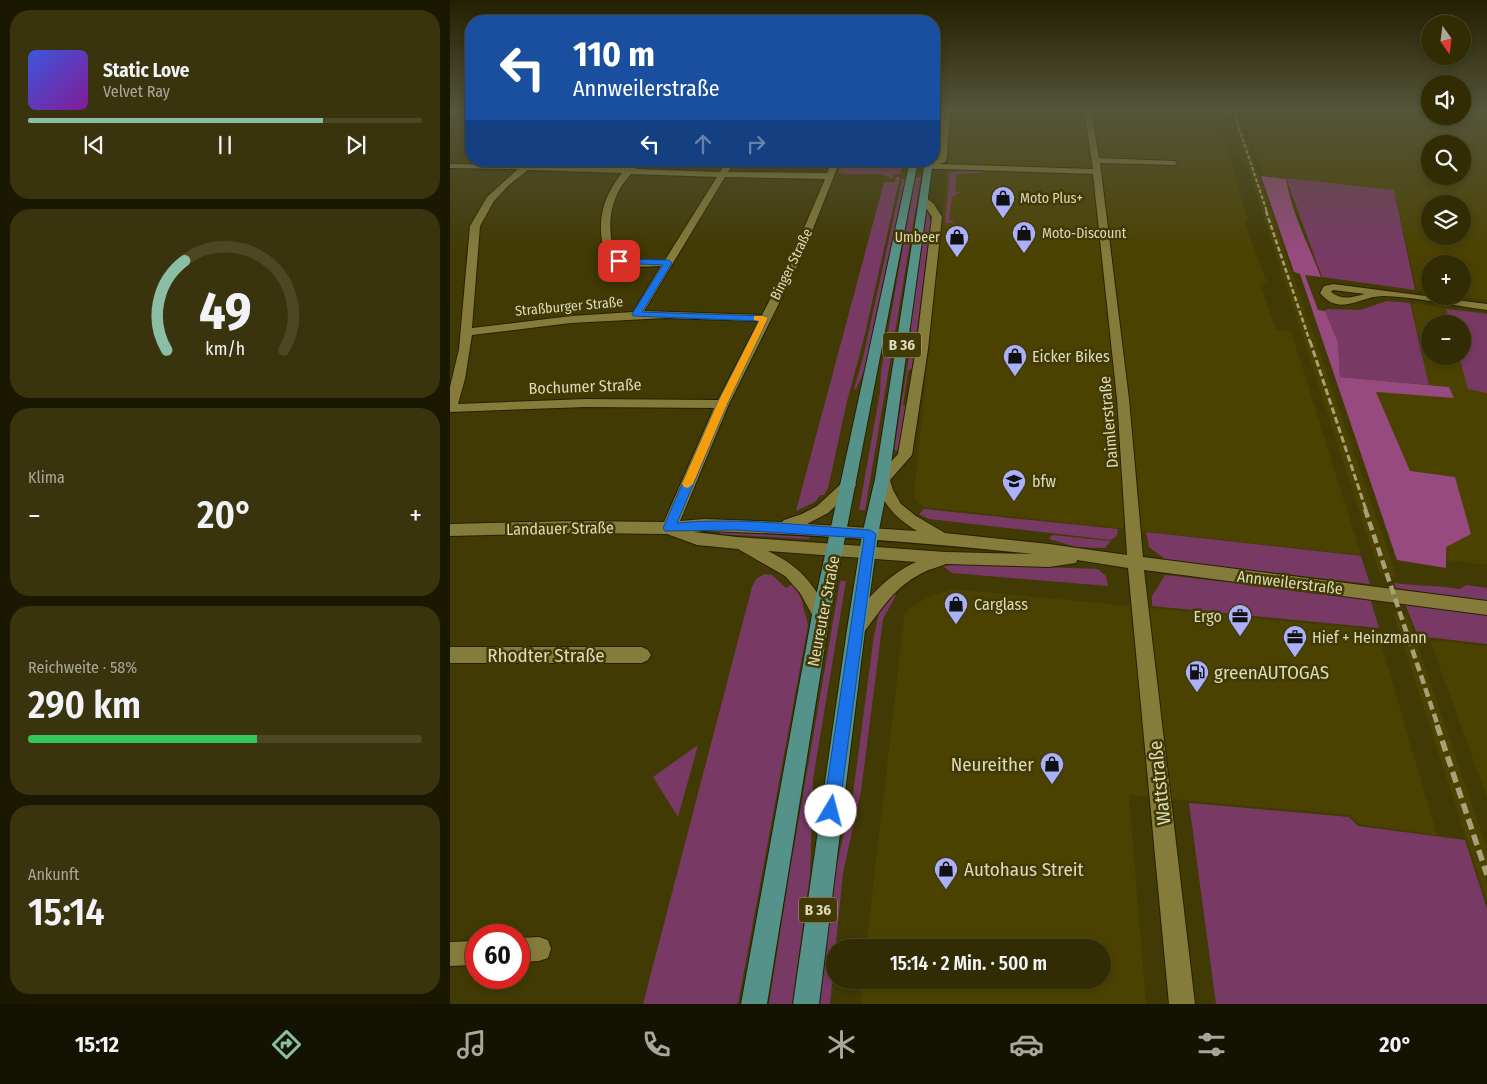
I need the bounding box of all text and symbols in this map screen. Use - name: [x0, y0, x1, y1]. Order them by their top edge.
- north arrow: [1421, 15, 1471, 65]
- map controls: [1421, 15, 1471, 365]
- text: 110 m: [573, 33, 655, 75]
- icon: left: [490, 35, 555, 100]
- text: Static Love: [103, 59, 190, 82]
- text: Annweilerstraße: [573, 75, 720, 102]
- button: sound: [1421, 75, 1471, 125]
- text: Velvet Ray: [103, 82, 170, 101]
- icon: left: [636, 130, 664, 158]
- icon: ahead: [689, 130, 717, 158]
- icon: right: [742, 130, 770, 158]
- icon: previous: [80, 131, 108, 159]
- icon: pause: [211, 131, 239, 159]
- icon: next: [342, 131, 370, 159]
- button: search: [1421, 135, 1471, 185]
- shop icon: Moto Plus+: [990, 185, 1016, 219]
- place label: Moto Plus+: [1020, 190, 1083, 207]
- button: layers: [1421, 195, 1471, 245]
- shop icon: Moto-Discount: [1011, 220, 1037, 254]
- shop icon: Umbeer: [944, 224, 970, 258]
- place label: Moto-Discount: [1042, 225, 1127, 242]
- street label: Binger Straße: [767, 226, 816, 303]
- place label: Umbeer: [895, 229, 940, 246]
- pin: [598, 240, 640, 282]
- icon: arrive: [605, 247, 633, 275]
- button: +: [1421, 255, 1471, 305]
- text: 49: [199, 280, 251, 343]
- street label: Straßburger Straße: [514, 293, 624, 320]
- button: −: [1421, 315, 1471, 365]
- road number: B 36: [883, 332, 921, 358]
- text: km/h: [205, 338, 245, 360]
- shop icon: Eicker Bikes: [1002, 343, 1028, 377]
- place label: Eicker Bikes: [1032, 347, 1110, 366]
- street label: Bochumer Straße: [528, 375, 642, 398]
- street label: Daimlerstraße: [1095, 375, 1122, 469]
- text: Klima: [28, 468, 65, 487]
- school or university icon: bfw: [1001, 468, 1027, 502]
- place label: bfw: [1032, 472, 1056, 491]
- text: 20°: [197, 492, 253, 538]
- text: −: [28, 499, 41, 532]
- text: +: [409, 499, 422, 532]
- street label: Landauer Straße: [506, 518, 614, 539]
- street label: Neureuter Straße: [803, 554, 844, 668]
- street label: Annweilerstraße: [1236, 567, 1344, 598]
- shop icon: Carglass: [943, 591, 969, 625]
- place label: Carglass: [974, 595, 1028, 614]
- office icon: Ergo: [1227, 603, 1253, 637]
- place label: Ergo: [1194, 607, 1222, 626]
- office icon: Hief + Heinzmann: [1282, 624, 1308, 658]
- place label: Hief + Heinzmann: [1312, 628, 1427, 647]
- street label: Rhodter Straße: [487, 644, 605, 667]
- text: Reichweite · 58%: [28, 658, 137, 677]
- fuel station icon: greenAUTOGAS: [1184, 659, 1210, 693]
- place label: greenAUTOGAS: [1214, 661, 1329, 684]
- text: 290 km: [28, 682, 141, 728]
- street label: Wattstraße: [1144, 740, 1175, 826]
- shop icon: Neureither: [1039, 751, 1065, 785]
- place label: Neureither: [951, 753, 1034, 776]
- position arrow: [804, 784, 856, 836]
- shop icon: Autohaus Streit: [933, 856, 959, 890]
- place label: Autohaus Streit: [964, 858, 1085, 881]
- text: Ankunft: [28, 865, 79, 884]
- text: 15:14: [28, 889, 105, 935]
- road number: B 36: [799, 898, 837, 922]
- speed limit sign: 60: [465, 924, 530, 989]
- text: 15:14 · 2 Min. · 500 m: [890, 952, 1047, 975]
- icon: directions: [269, 1027, 304, 1062]
- icon: music: [454, 1027, 489, 1062]
- icon: phone: [639, 1027, 674, 1062]
- icon: climate: [824, 1027, 859, 1062]
- icon: car: [1009, 1027, 1044, 1062]
- icon: filters: [1194, 1027, 1229, 1062]
- text: 15:12: [75, 1031, 119, 1058]
- text: 20°: [1379, 1031, 1412, 1058]

